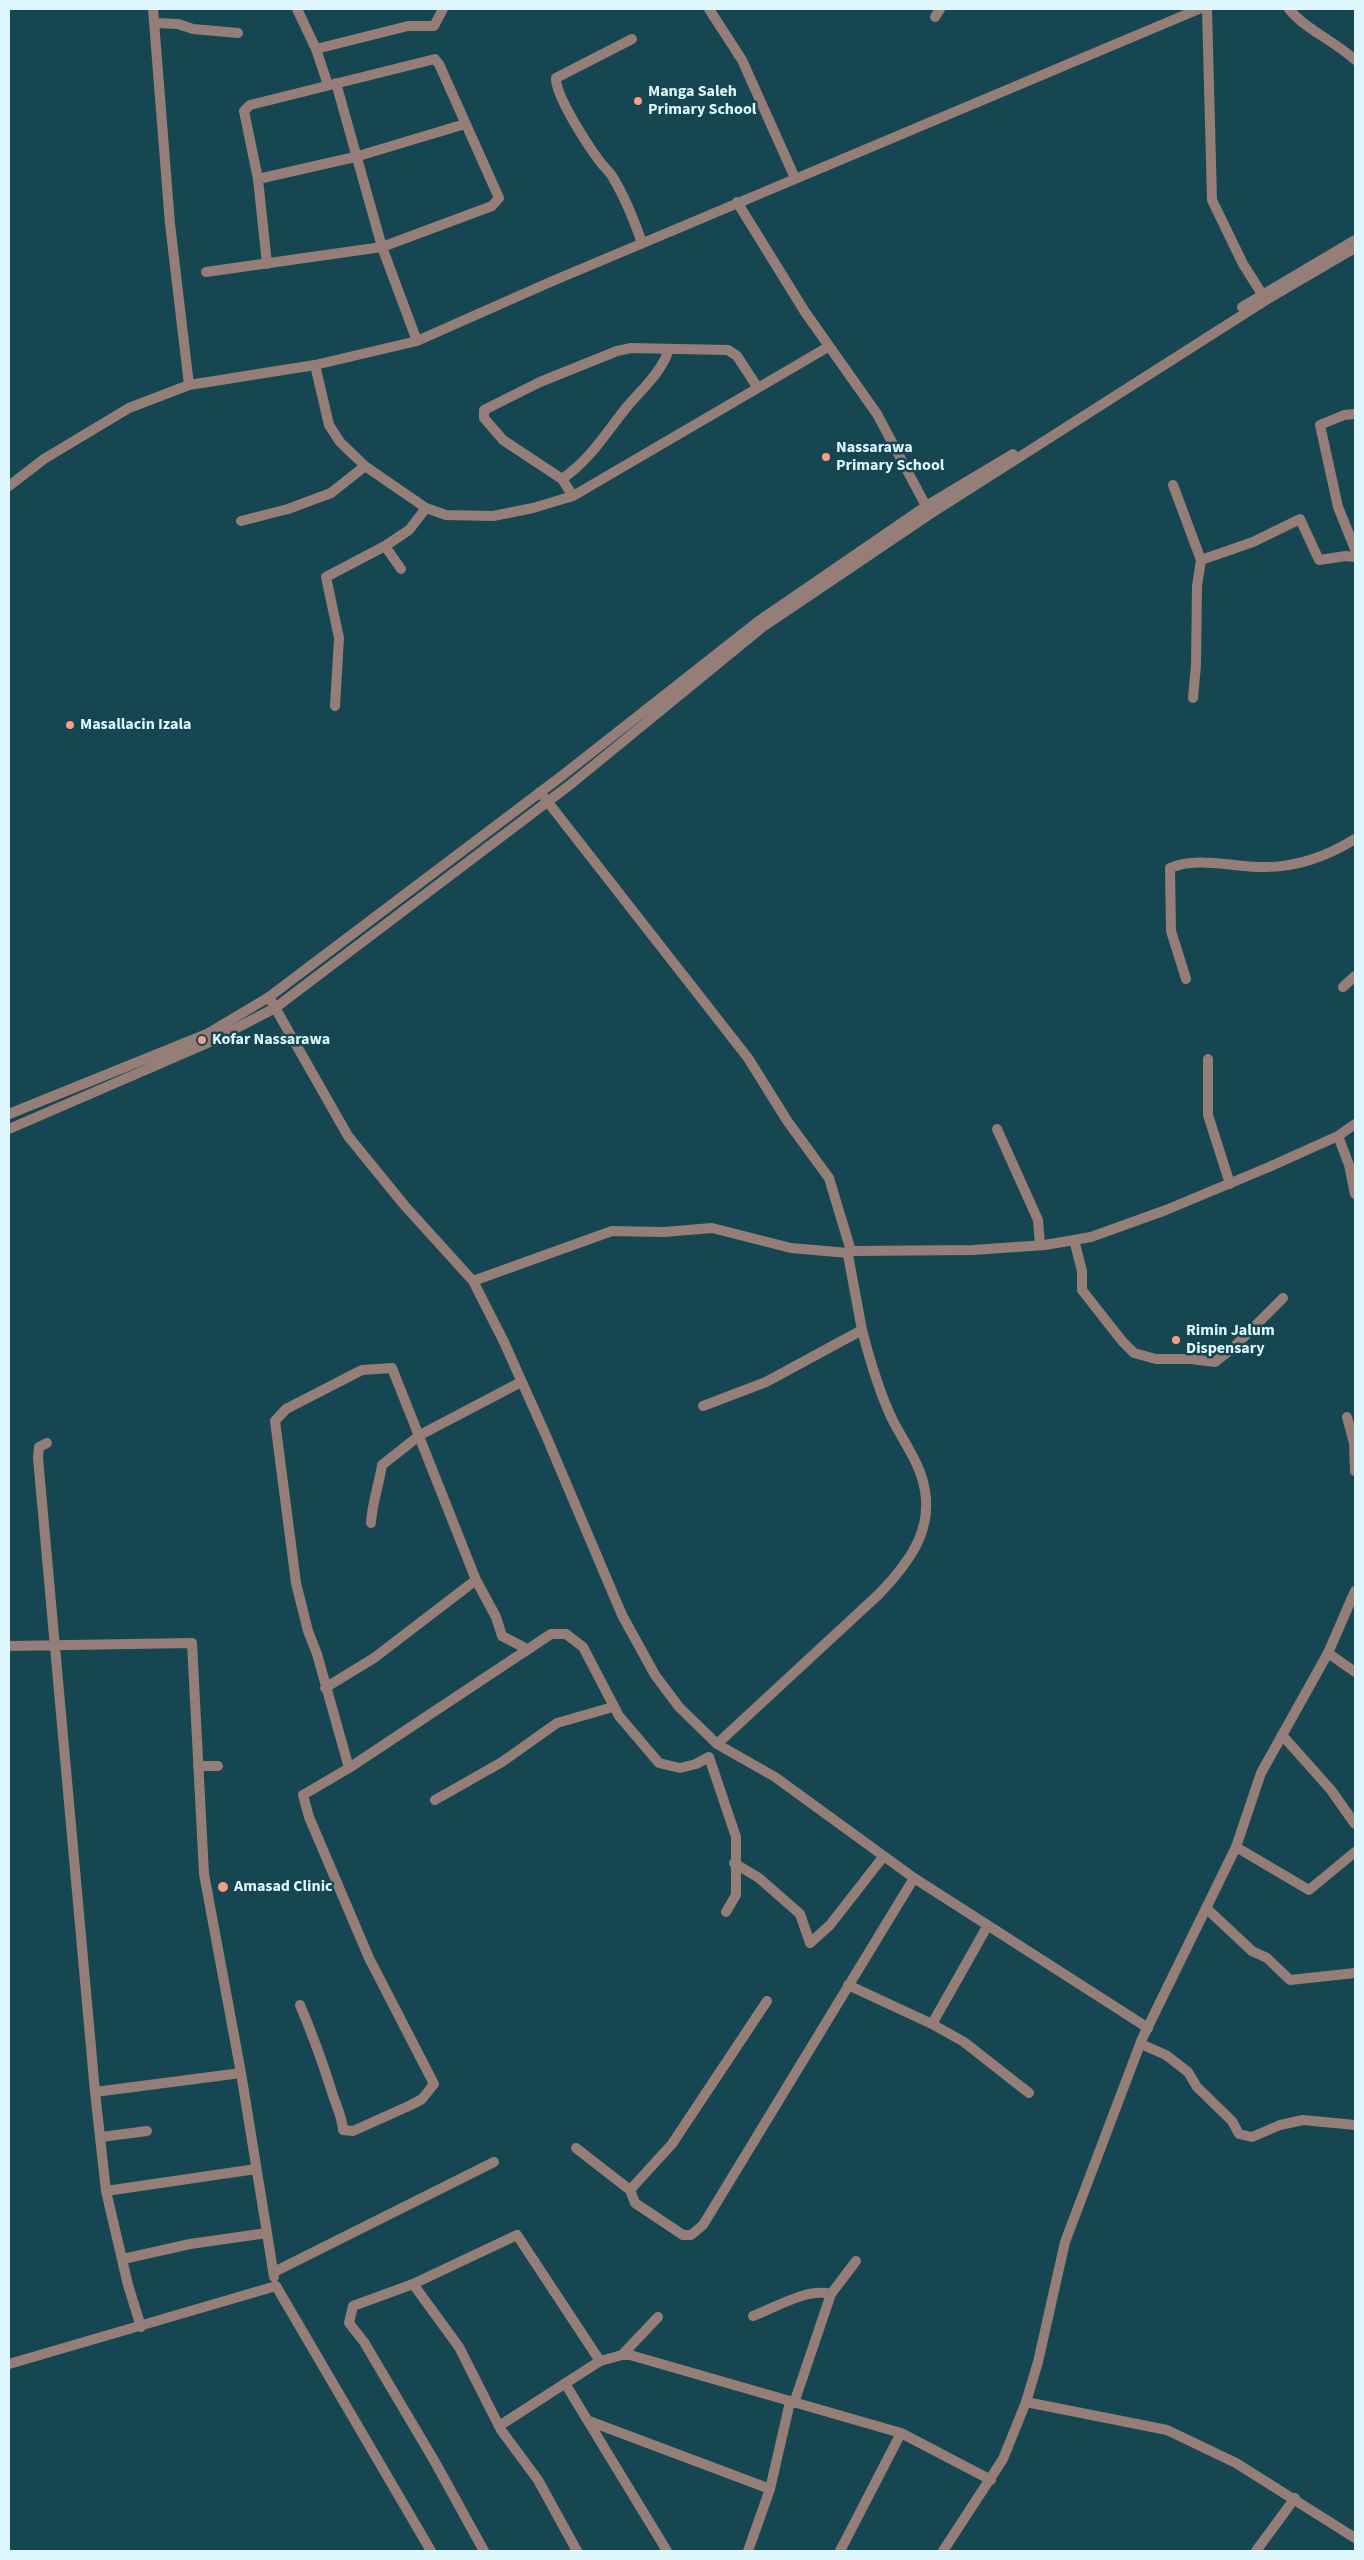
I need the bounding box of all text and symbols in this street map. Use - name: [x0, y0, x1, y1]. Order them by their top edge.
- place label: Manga Saleh Primary School: [648, 82, 756, 120]
- marker: Manga Saleh Primary School: [632, 95, 644, 107]
- place label: Nassarawa Primary School: [836, 438, 944, 476]
- marker: Nassarawa Primary School: [820, 451, 832, 463]
- place label: Masallacin Izala: [80, 715, 191, 735]
- marker: Masallacin Izala: [64, 719, 76, 731]
- place label: Kofar Nassarawa: [212, 1030, 330, 1050]
- marker: Kofar Nassarawa: [196, 1034, 208, 1046]
- place label: Rimin Jalum Dispensary: [1186, 1321, 1275, 1359]
- marker: Rimin Jalum Dispensary: [1170, 1334, 1182, 1346]
- place label: Amasad Clinic: [234, 1877, 333, 1897]
- marker: Amasad Clinic: [216, 1880, 230, 1894]

